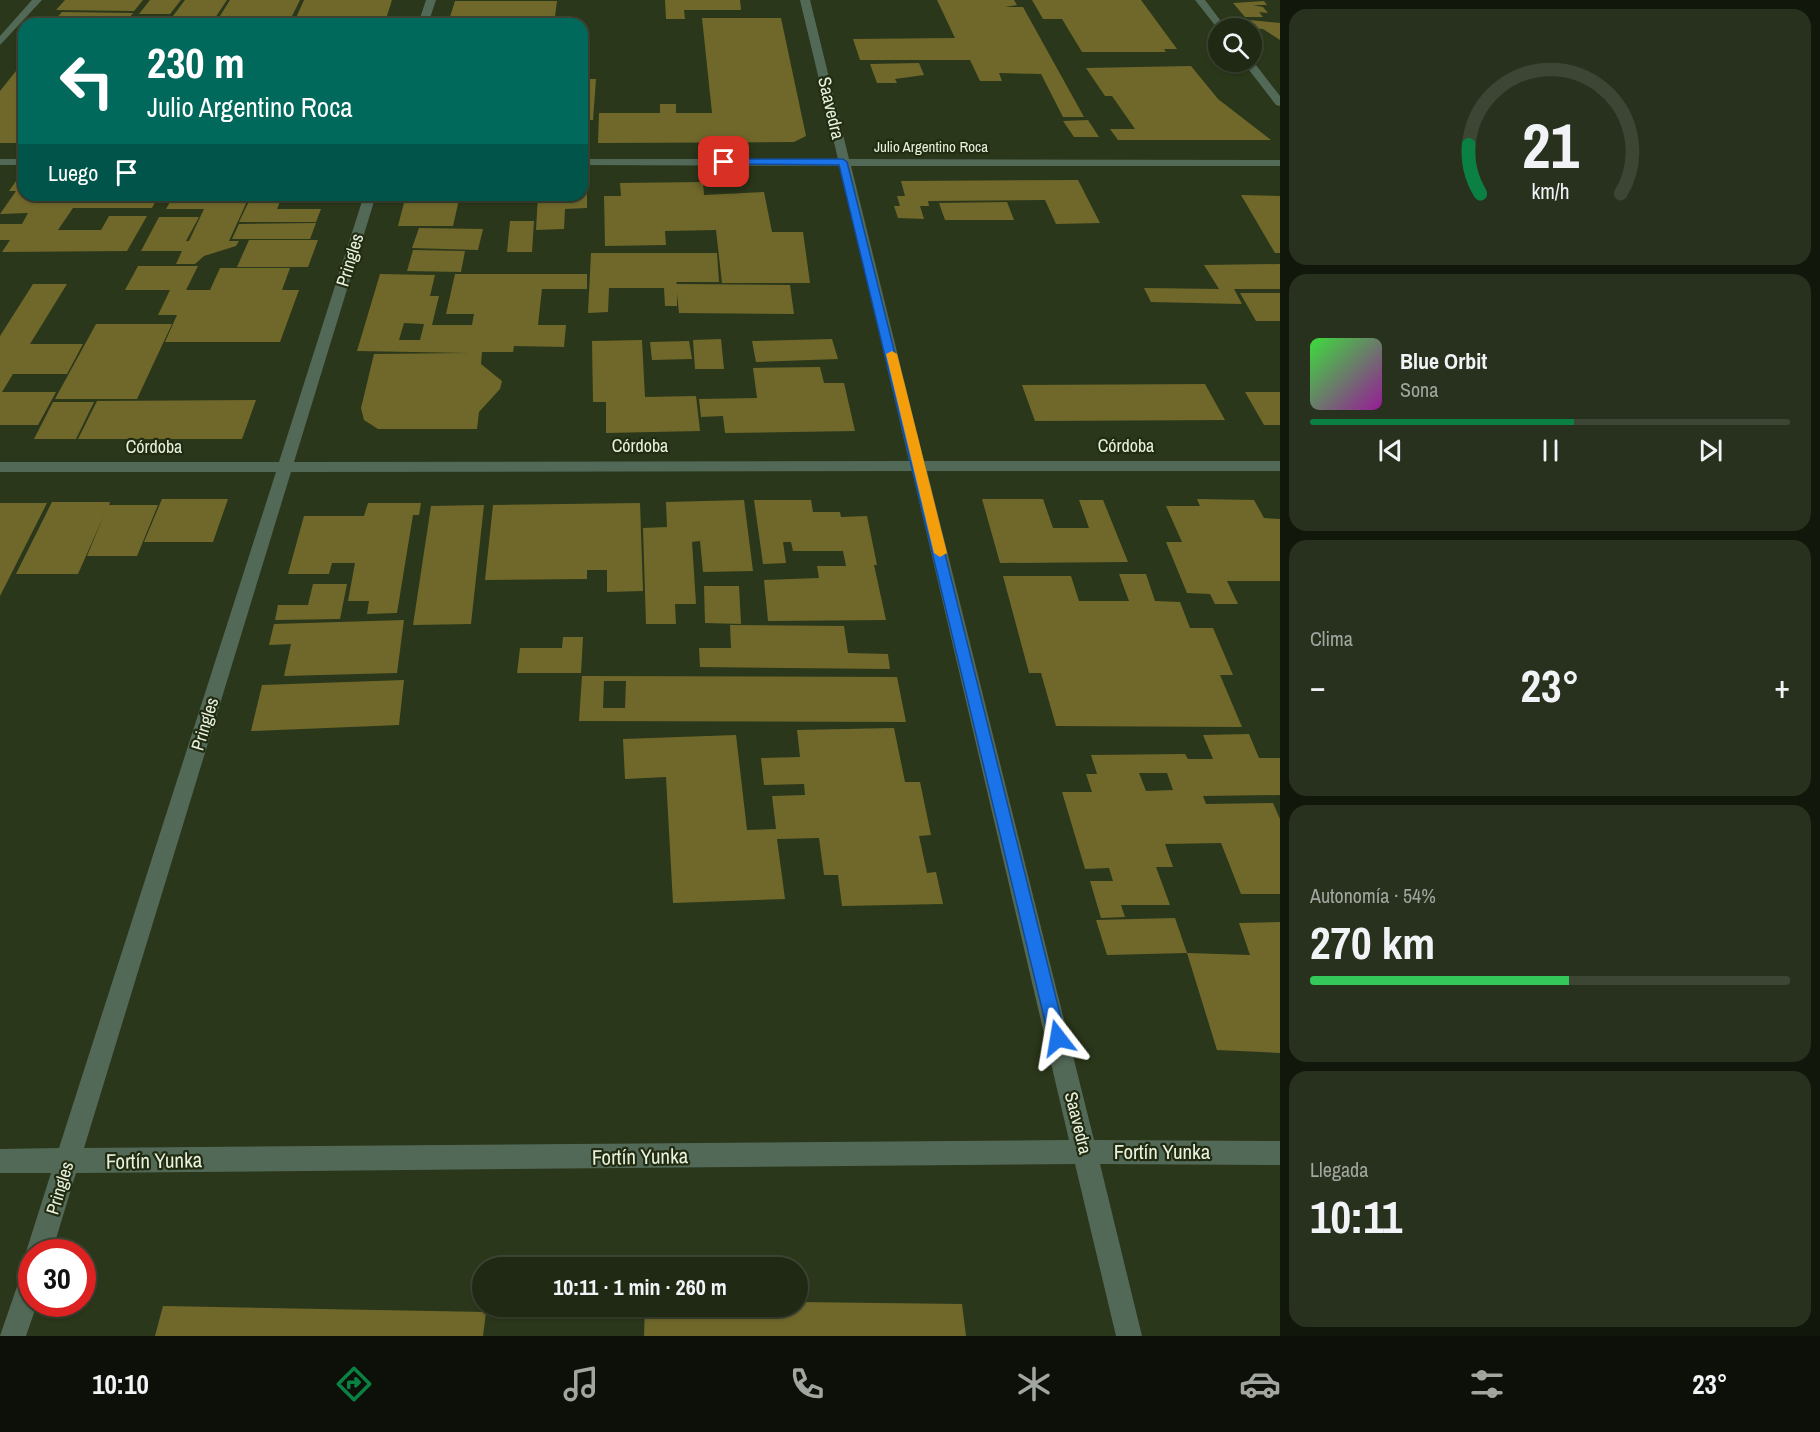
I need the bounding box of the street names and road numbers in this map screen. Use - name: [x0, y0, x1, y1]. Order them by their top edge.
- street label: Saavedra: [812, 74, 851, 141]
- street label: Julio Argentino Roca: [874, 136, 988, 157]
- street label: Pringles: [330, 230, 369, 289]
- street label: Córdoba: [612, 433, 668, 458]
- street label: Córdoba: [1098, 433, 1154, 458]
- street label: Córdoba: [126, 434, 182, 459]
- street label: Pringles: [185, 694, 224, 753]
- street label: Saavedra: [1059, 1089, 1098, 1157]
- street label: Fortín Yunka: [1114, 1137, 1211, 1166]
- street label: Fortín Yunka: [591, 1141, 689, 1172]
- street label: Fortín Yunka: [105, 1145, 203, 1176]
- street label: Pringles: [40, 1158, 79, 1217]

